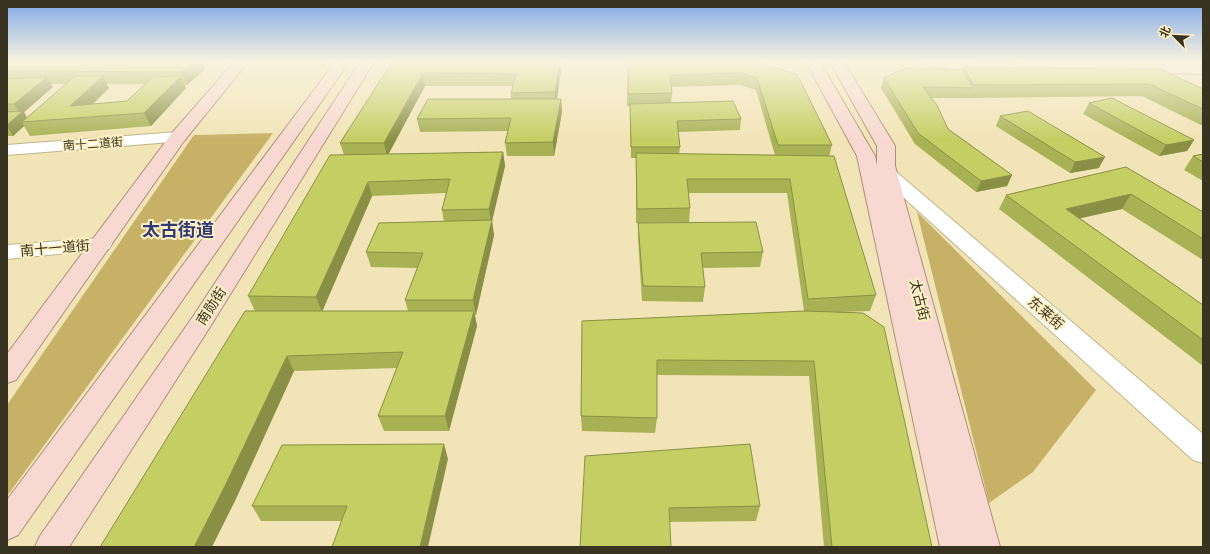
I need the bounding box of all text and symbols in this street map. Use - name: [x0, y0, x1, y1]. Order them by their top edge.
- north arrow: [1154, 16, 1194, 56]
- text: 北: [1156, 24, 1174, 40]
- street label: 南十二道街: [63, 134, 124, 155]
- district label: 太古街道: [142, 218, 214, 243]
- street label: 南十一道街: [19, 236, 91, 262]
- street label: 太古街: [904, 277, 934, 323]
- street label: 南勋街: [192, 283, 232, 330]
- street label: 东莱街: [1023, 292, 1068, 335]

